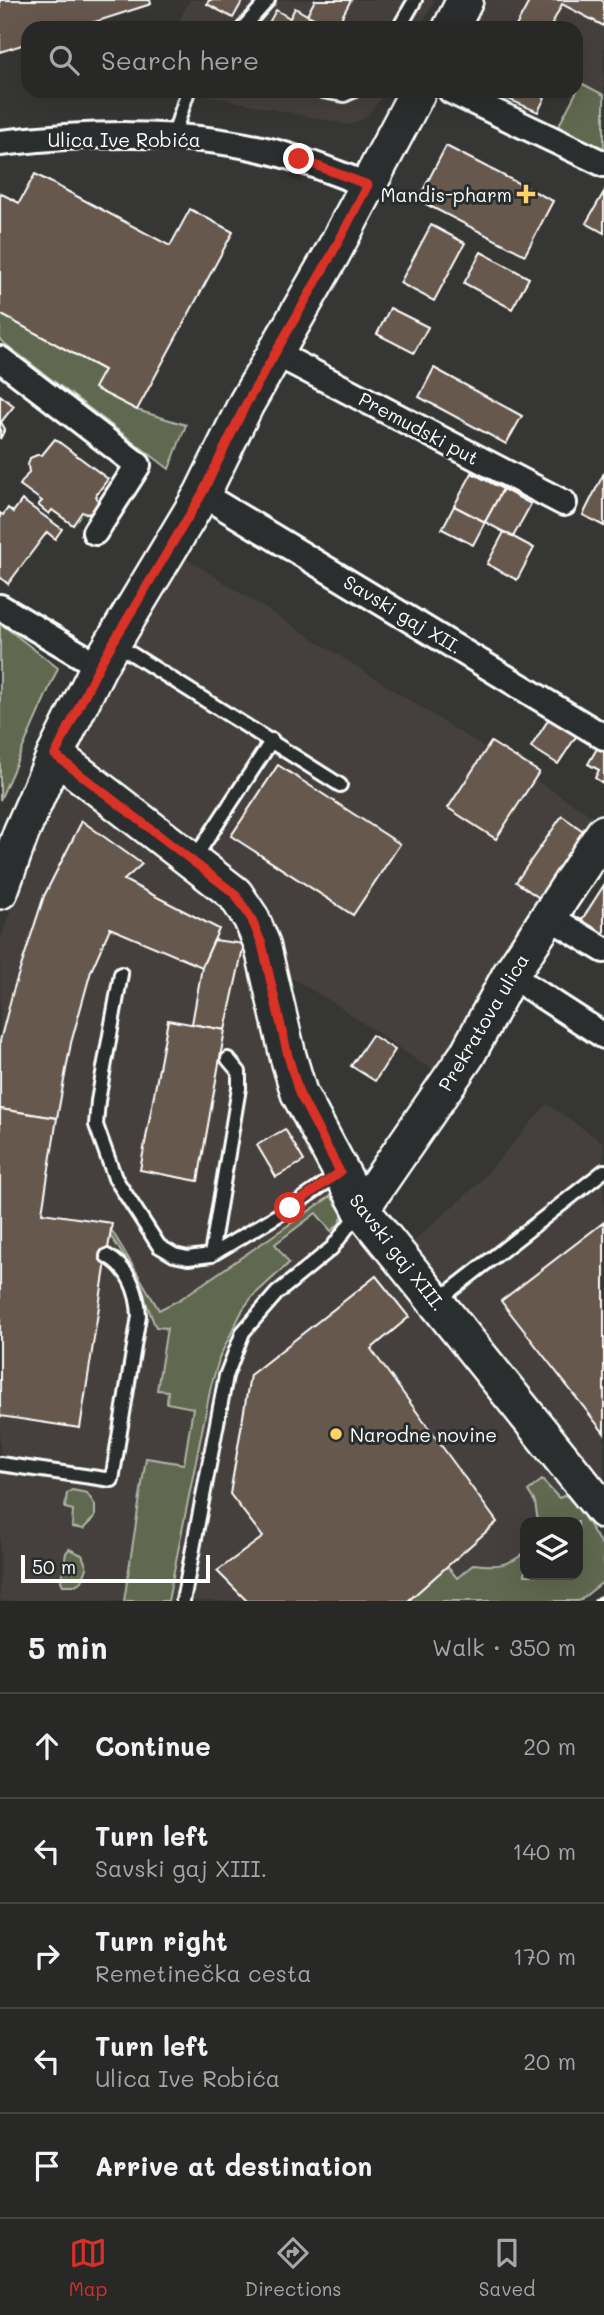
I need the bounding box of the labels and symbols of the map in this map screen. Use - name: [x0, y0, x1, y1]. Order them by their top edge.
- street label: Ulica Ive Robića: [48, 127, 200, 152]
- route end: [283, 143, 314, 174]
- place label: Mandis-pharm: [380, 182, 512, 207]
- marker: Mandis-pharm: [518, 186, 534, 202]
- street label: Premudski put: [355, 386, 483, 470]
- street label: Savski gaj XII.: [339, 569, 467, 659]
- street label: Prekratova ulica: [432, 949, 534, 1095]
- street label: Savski gaj XIII.: [344, 1188, 452, 1316]
- route start: [274, 1192, 305, 1223]
- place label: Narodne novine: [350, 1422, 497, 1447]
- marker: Narodne novine: [328, 1426, 344, 1442]
- scale bar: [21, 1552, 210, 1584]

